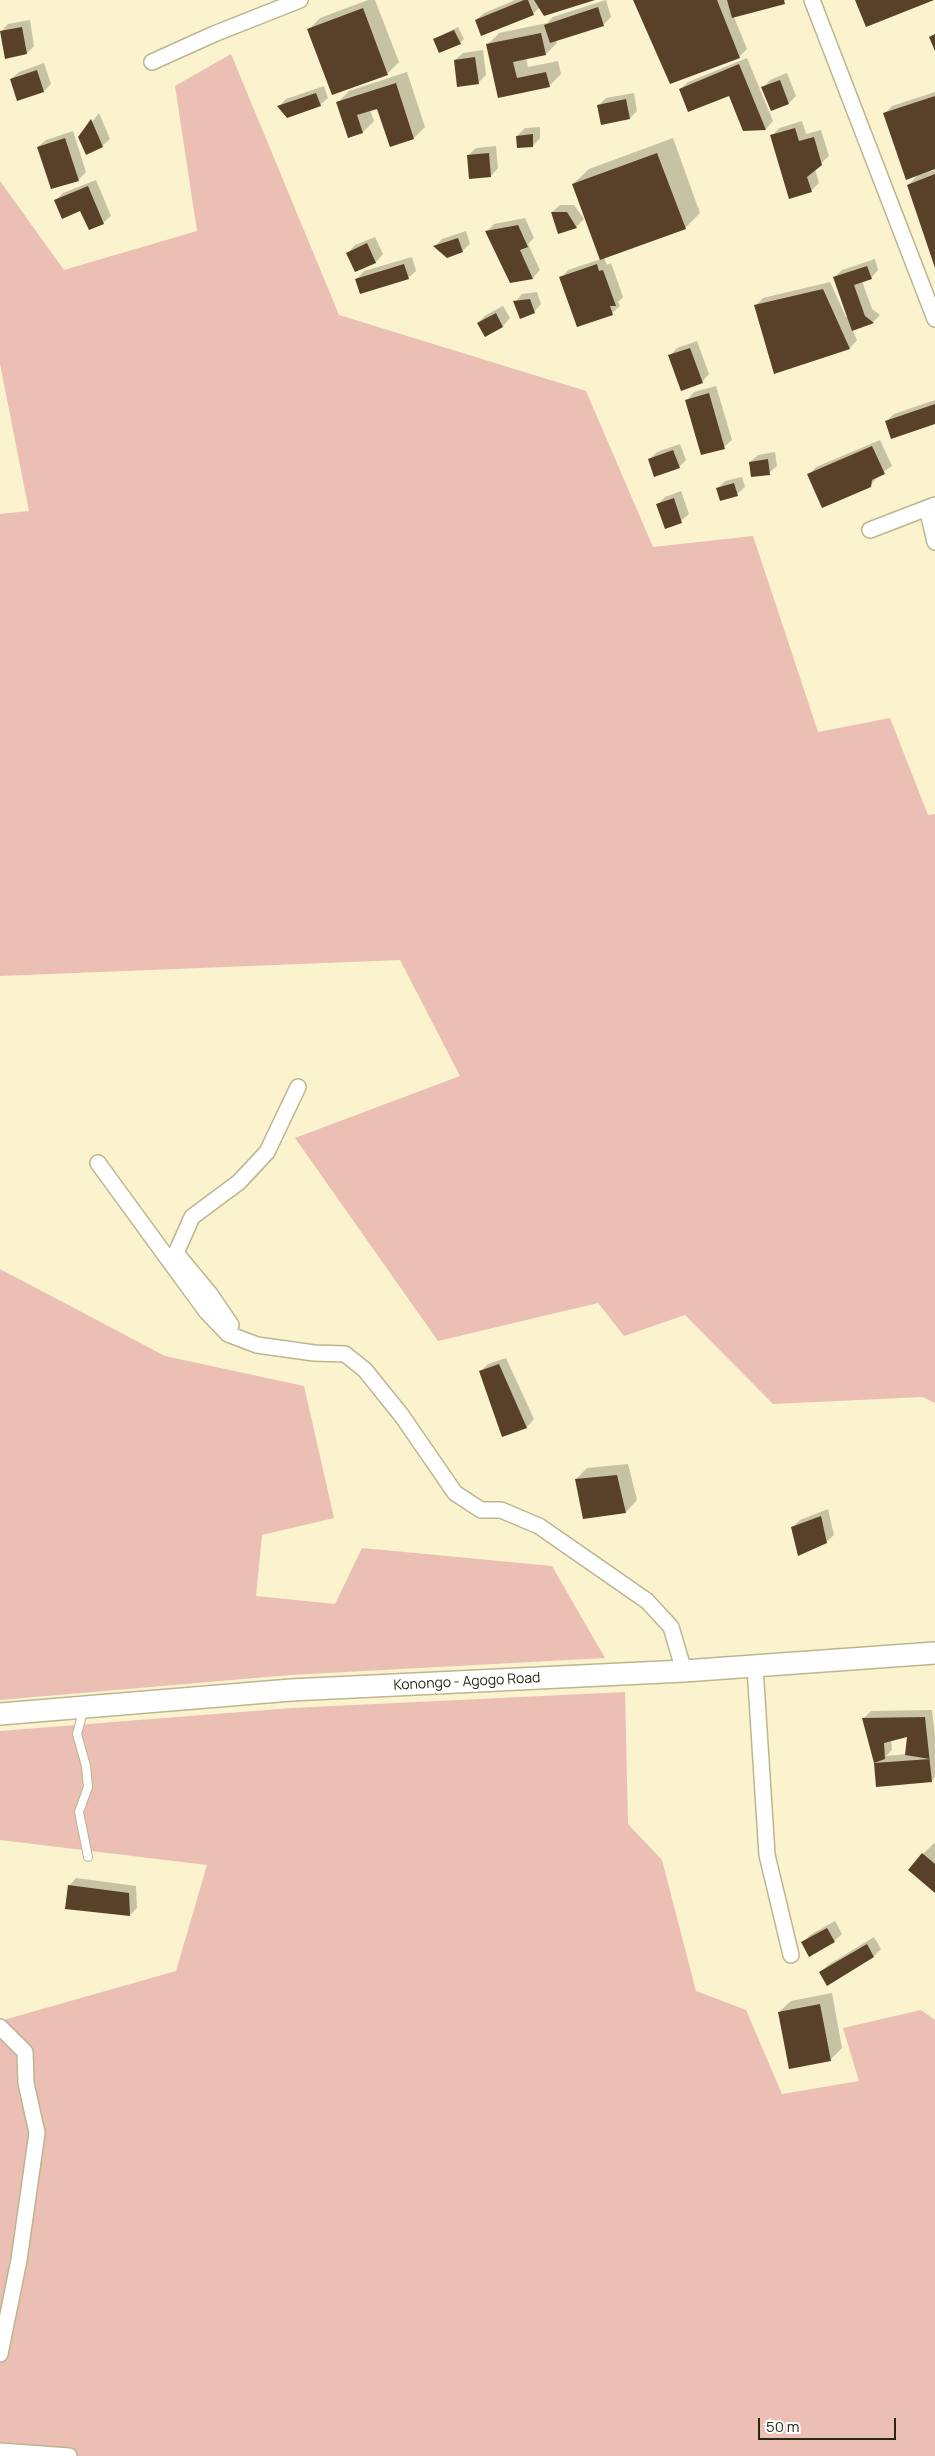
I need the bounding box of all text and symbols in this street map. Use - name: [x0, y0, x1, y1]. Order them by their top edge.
- street label: Konongo - Agogo Road: [393, 1670, 541, 1694]
- scale bar: [760, 2408, 898, 2440]
- text: 50 m: [766, 2416, 800, 2437]

